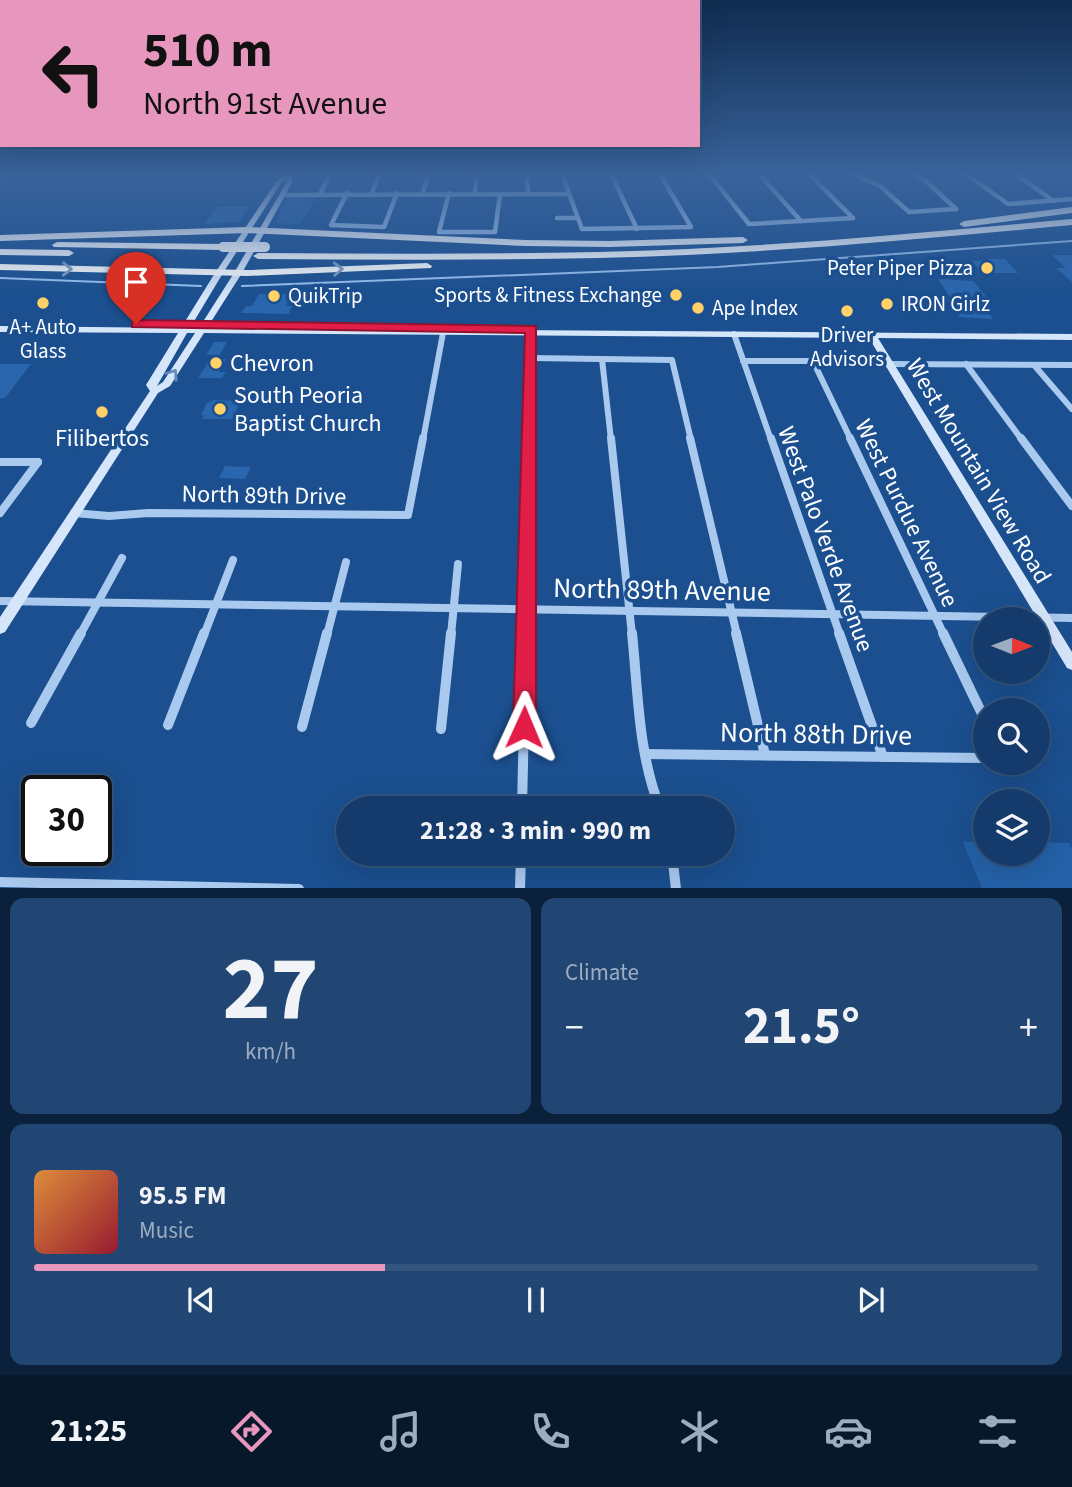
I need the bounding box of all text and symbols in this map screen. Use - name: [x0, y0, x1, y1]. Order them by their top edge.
- text: 510 m: [143, 16, 272, 86]
- icon: left: [28, 28, 119, 119]
- text: North 91st Avenue: [143, 81, 387, 127]
- pin: [106, 252, 166, 324]
- place label: Peter Piper Pizza: [827, 253, 973, 283]
- marker: Peter Piper Pizza: [979, 260, 995, 276]
- one-way arrow: [62, 262, 73, 277]
- one-way arrow: [333, 262, 344, 277]
- icon: arrive: [117, 263, 155, 301]
- place label: Sports & Fitness Exchange: [434, 280, 662, 310]
- place label: QuikTrip: [288, 281, 363, 311]
- marker: Sports & Fitness Exchange: [668, 287, 684, 303]
- marker: QuikTrip: [266, 288, 282, 304]
- place label: IRON Girlz: [901, 289, 990, 319]
- place label: Ape Index: [712, 293, 799, 323]
- marker: A+ Auto Glass: [35, 295, 51, 311]
- marker: IRON Girlz: [879, 296, 895, 312]
- marker: Ape Index: [690, 300, 706, 316]
- marker: Driver Advisors: [839, 303, 855, 319]
- place label: A+ Auto Glass: [10, 312, 76, 366]
- place label: Driver Advisors: [810, 320, 884, 374]
- place label: Chevron: [230, 346, 314, 381]
- street label: West Mountain View Road: [897, 352, 1060, 591]
- marker: Chevron: [208, 355, 224, 371]
- one-way arrow: [165, 369, 178, 382]
- place label: South Peoria Baptist Church: [234, 378, 382, 441]
- marker: South Peoria Baptist Church: [212, 401, 228, 417]
- marker: Filibertos: [94, 404, 110, 420]
- street label: West Purdue Avenue: [846, 413, 967, 613]
- place label: Filibertos: [55, 421, 149, 456]
- street label: West Palo Verde Avenue: [768, 421, 883, 657]
- street label: North 89th Drive: [181, 477, 347, 514]
- street label: North 89th Avenue: [553, 568, 771, 612]
- north arrow: [973, 607, 1050, 684]
- map controls: [973, 607, 1050, 866]
- position arrow: [487, 690, 561, 764]
- button: search: [973, 698, 1050, 775]
- street label: North 88th Drive: [720, 712, 912, 756]
- speed limit sign: 30: [21, 775, 112, 866]
- button: layers: [973, 789, 1050, 866]
- text: 21:28 · 3 min · 990 m: [420, 812, 651, 849]
- text: 27: [222, 925, 319, 1054]
- text: Climate: [565, 956, 639, 989]
- text: 21.5°: [743, 990, 860, 1064]
- text: −: [565, 1001, 584, 1055]
- text: +: [1019, 1001, 1038, 1055]
- text: km/h: [245, 1035, 296, 1068]
- text: 95.5 FM: [139, 1177, 227, 1214]
- text: Music: [139, 1214, 194, 1247]
- icon: previous: [182, 1281, 220, 1319]
- icon: pause: [517, 1281, 555, 1319]
- icon: next: [852, 1281, 890, 1319]
- icon: directions: [227, 1407, 276, 1456]
- icon: music: [376, 1407, 425, 1456]
- icon: phone: [526, 1407, 575, 1456]
- icon: climate: [675, 1407, 724, 1456]
- icon: car: [824, 1407, 873, 1456]
- icon: filters: [973, 1407, 1022, 1456]
- text: 21:25: [50, 1408, 127, 1454]

